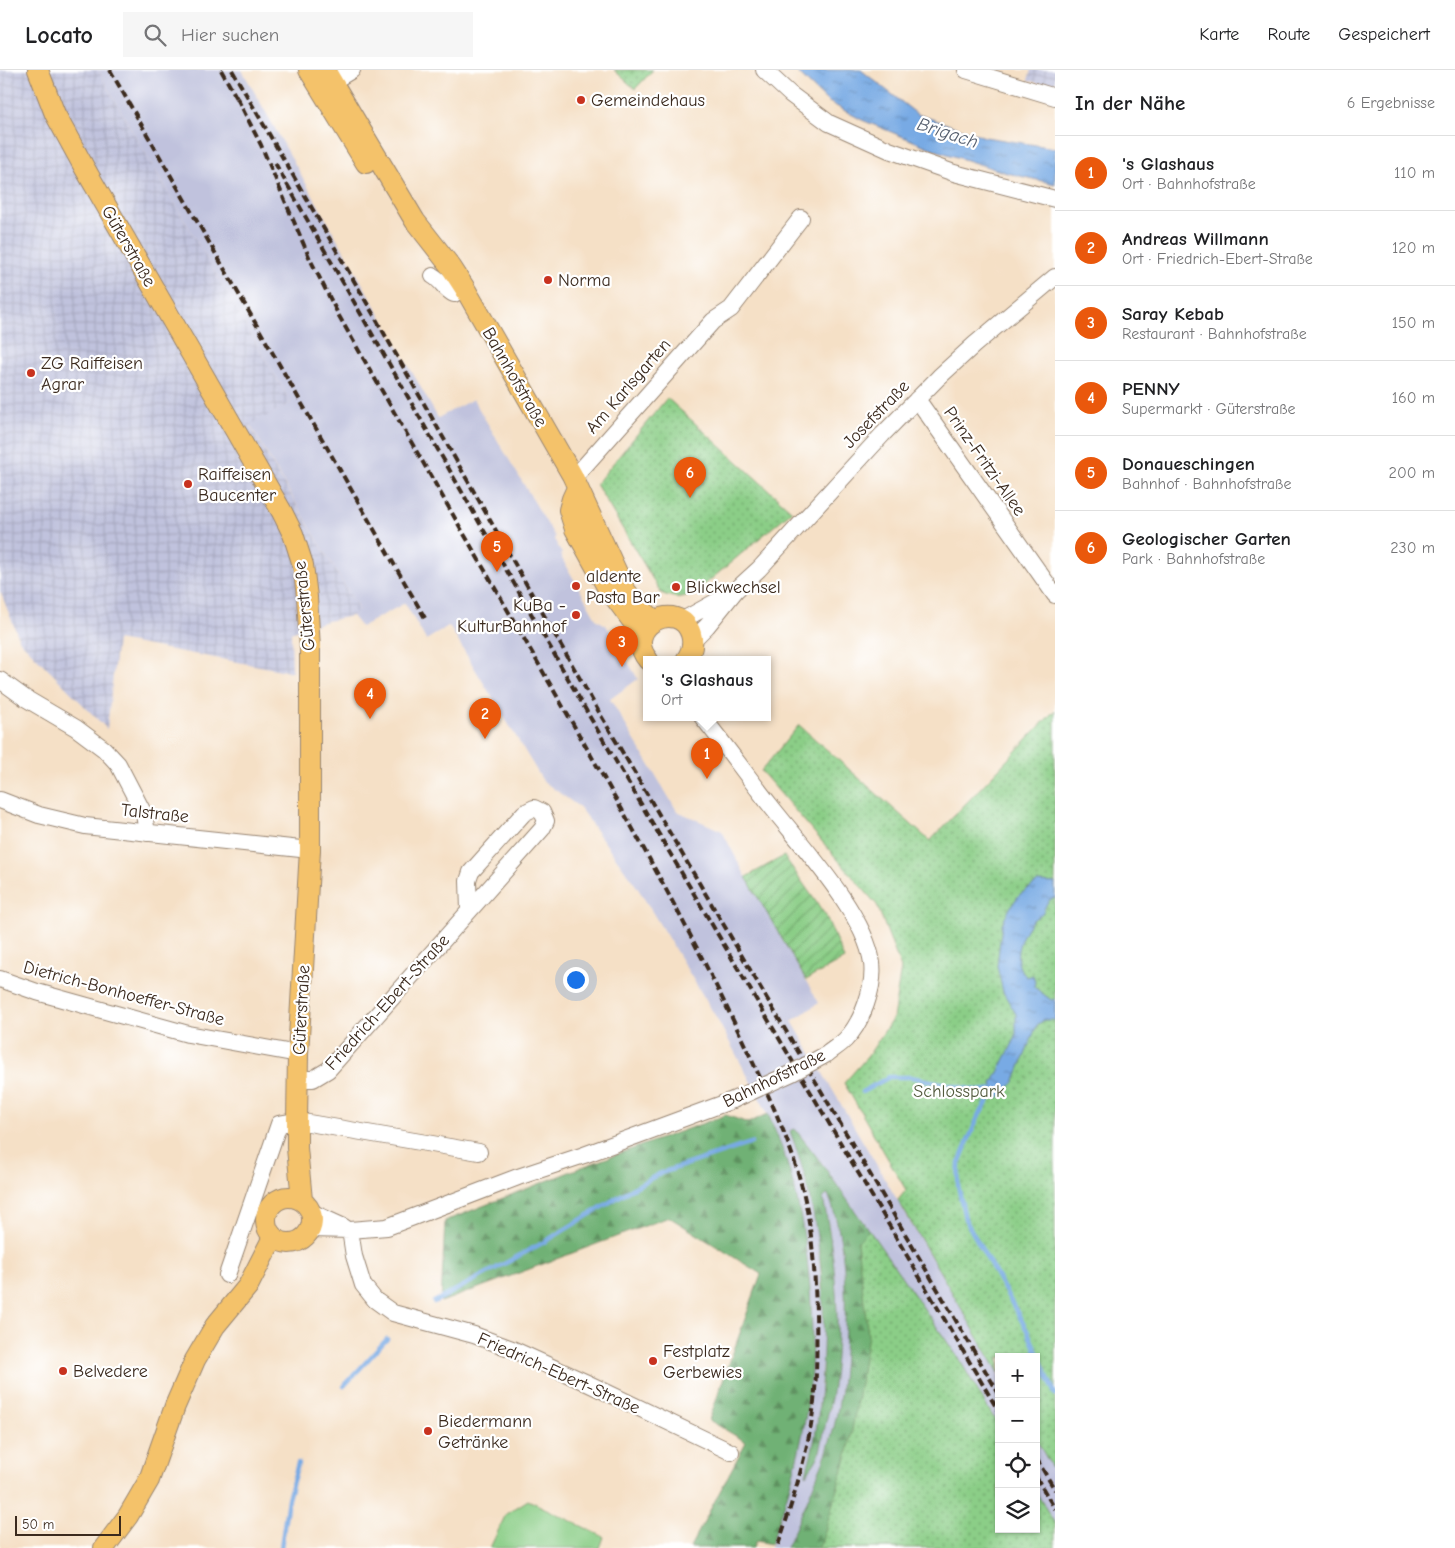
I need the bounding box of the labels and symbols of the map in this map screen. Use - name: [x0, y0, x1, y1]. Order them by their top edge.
- place label: Gemeindehaus: [591, 90, 705, 111]
- marker: Gemeindehaus: [575, 94, 587, 106]
- water label: Brigach: [914, 113, 981, 153]
- street label: Güterstraße: [97, 202, 160, 291]
- place label: Norma: [558, 270, 611, 291]
- marker: Norma: [542, 274, 554, 286]
- street label: Bahnhofstraße: [478, 324, 552, 431]
- street label: Am Karlsgarten: [581, 335, 675, 438]
- place label: ZG Raiffeisen Agrar: [41, 353, 143, 395]
- marker: ZG Raiffeisen Agrar: [25, 367, 37, 379]
- street label: Josefstraße: [839, 376, 914, 453]
- street label: Prinz-Fritzi-Allee: [939, 403, 1030, 520]
- pin: 6: [674, 457, 706, 498]
- place label: Raiffeisen Baucenter: [198, 464, 277, 506]
- marker: Raiffeisen Baucenter: [182, 478, 194, 490]
- pin: 5: [481, 531, 513, 572]
- street label: Güterstraße: [289, 560, 320, 652]
- place label: aldente Pasta Bar: [586, 566, 660, 608]
- place label: Blickwechsel: [686, 577, 781, 598]
- marker: aldente Pasta Bar: [570, 580, 582, 592]
- marker: Blickwechsel: [670, 581, 682, 593]
- place label: KuBa - KulturBahnhof: [457, 595, 567, 637]
- marker: KuBa - KulturBahnhof: [570, 609, 582, 621]
- pin: 3: [606, 626, 638, 667]
- pin: 4: [354, 678, 386, 719]
- pin: 2: [469, 698, 501, 739]
- pin: 1: [691, 738, 723, 779]
- street label: Talstraße: [120, 799, 190, 828]
- street label: Friedrich-Ebert-Straße: [321, 930, 454, 1075]
- street label: Dietrich-Bonhoeffer-Straße: [21, 957, 227, 1030]
- street label: Güterstraße: [289, 964, 314, 1056]
- your location: [563, 967, 589, 993]
- street label: Bahnhofstraße: [720, 1045, 829, 1112]
- park label: Schlosspark: [913, 1081, 1005, 1102]
- street label: Friedrich-Ebert-Straße: [474, 1328, 643, 1419]
- place label: Festplatz Gerbewies: [663, 1341, 742, 1383]
- marker: Festplatz Gerbewies: [647, 1355, 659, 1367]
- place label: Belvedere: [73, 1361, 148, 1382]
- marker: Belvedere: [57, 1365, 69, 1377]
- place label: Biedermann Getränke: [438, 1411, 532, 1453]
- marker: Biedermann Getränke: [422, 1425, 434, 1437]
- scale bar: [15, 1513, 121, 1536]

